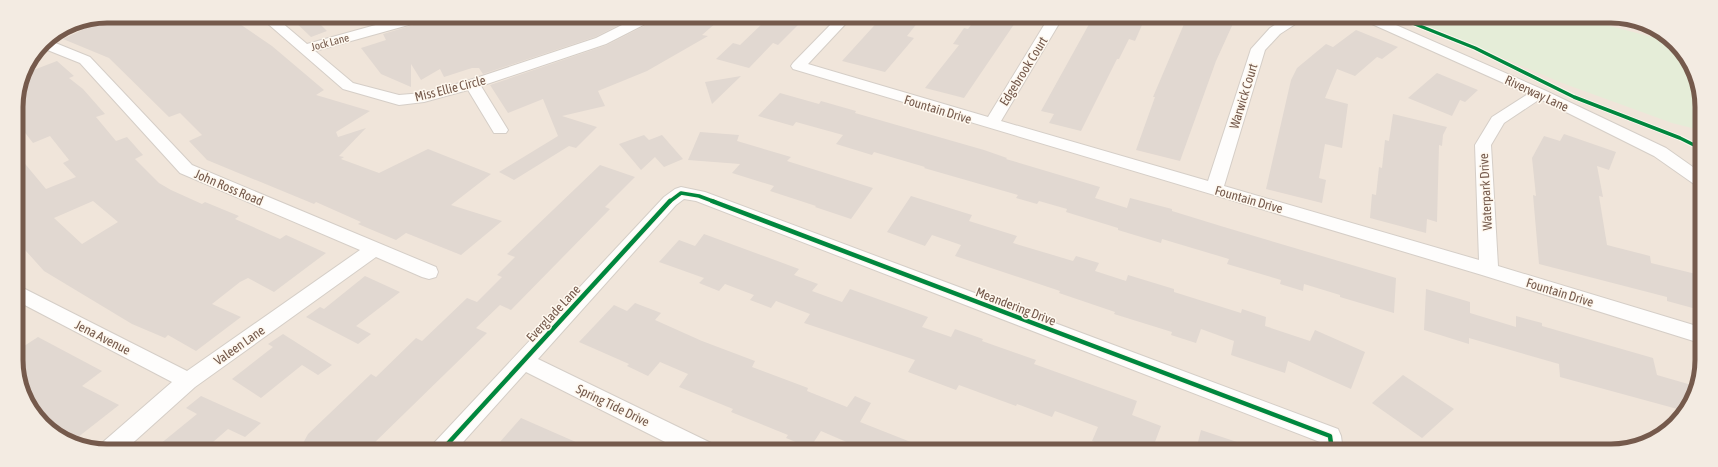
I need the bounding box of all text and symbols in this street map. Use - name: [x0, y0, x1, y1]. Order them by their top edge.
- street label: Jock Lane: [310, 31, 350, 53]
- street label: Edgebrook Court: [996, 34, 1051, 108]
- street label: Warwick Court: [1226, 61, 1261, 131]
- street label: Miss Ellie Circle: [413, 72, 487, 105]
- street label: Riverway Lane: [1503, 72, 1571, 115]
- street label: Fountain Drive: [902, 92, 973, 127]
- street label: Waterpark Drive: [1476, 153, 1495, 231]
- street label: John Ross Road: [192, 166, 265, 209]
- street label: Fountain Drive: [1213, 183, 1285, 216]
- street label: Fountain Drive: [1524, 275, 1595, 310]
- street label: Everglade Lane: [523, 282, 584, 345]
- street label: Meandering Drive: [974, 284, 1058, 329]
- street label: Jena Avenue: [73, 317, 133, 358]
- street label: Valeen Lane: [211, 322, 268, 368]
- street label: Spring Tide Drive: [574, 381, 652, 430]

